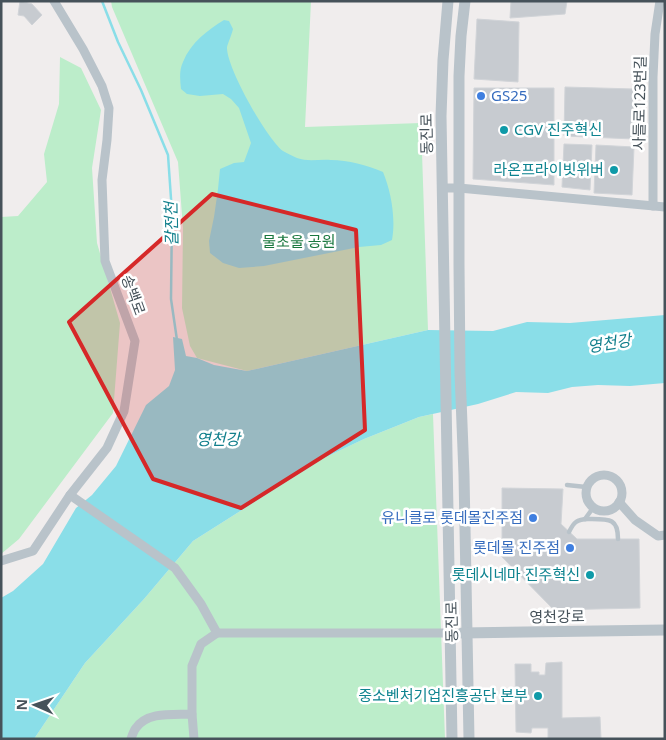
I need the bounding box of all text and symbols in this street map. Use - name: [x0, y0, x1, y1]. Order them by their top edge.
- street label: 사들로123번길: [628, 55, 650, 151]
- place label: GS25: [491, 85, 527, 105]
- marker: GS25: [475, 90, 487, 102]
- street label: 동진로: [416, 113, 436, 155]
- place label: CGV 진주혁신: [514, 119, 602, 139]
- marker: CGV 진주혁신: [498, 124, 510, 136]
- place label: 라온프라이빗위버: [494, 159, 604, 179]
- marker: 라온프라이빗위버: [608, 164, 620, 176]
- water label: 갈전천: [160, 199, 182, 246]
- park label: 물초울 공원: [263, 231, 335, 251]
- street label: 송백로: [117, 272, 150, 318]
- water label: 영천강: [585, 328, 635, 357]
- water label: 영천강: [196, 428, 242, 450]
- place label: 유니클로 롯데몰진주점: [381, 507, 523, 527]
- marker: 유니클로 롯데몰진주점: [527, 512, 539, 524]
- place label: 롯데몰 진주점: [473, 537, 560, 557]
- marker: 롯데몰 진주점: [564, 542, 576, 554]
- place label: 롯데시네마 진주혁신: [452, 564, 580, 584]
- marker: 롯데시네마 진주혁신: [584, 569, 596, 581]
- street label: 동진로: [441, 601, 461, 643]
- street label: 영천강로: [529, 606, 585, 626]
- north arrow: [10, 680, 60, 730]
- place label: 중소벤처기업진흥공단 본부: [358, 685, 528, 705]
- marker: 중소벤처기업진흥공단 본부: [532, 690, 544, 702]
- text: N: [12, 699, 31, 711]

